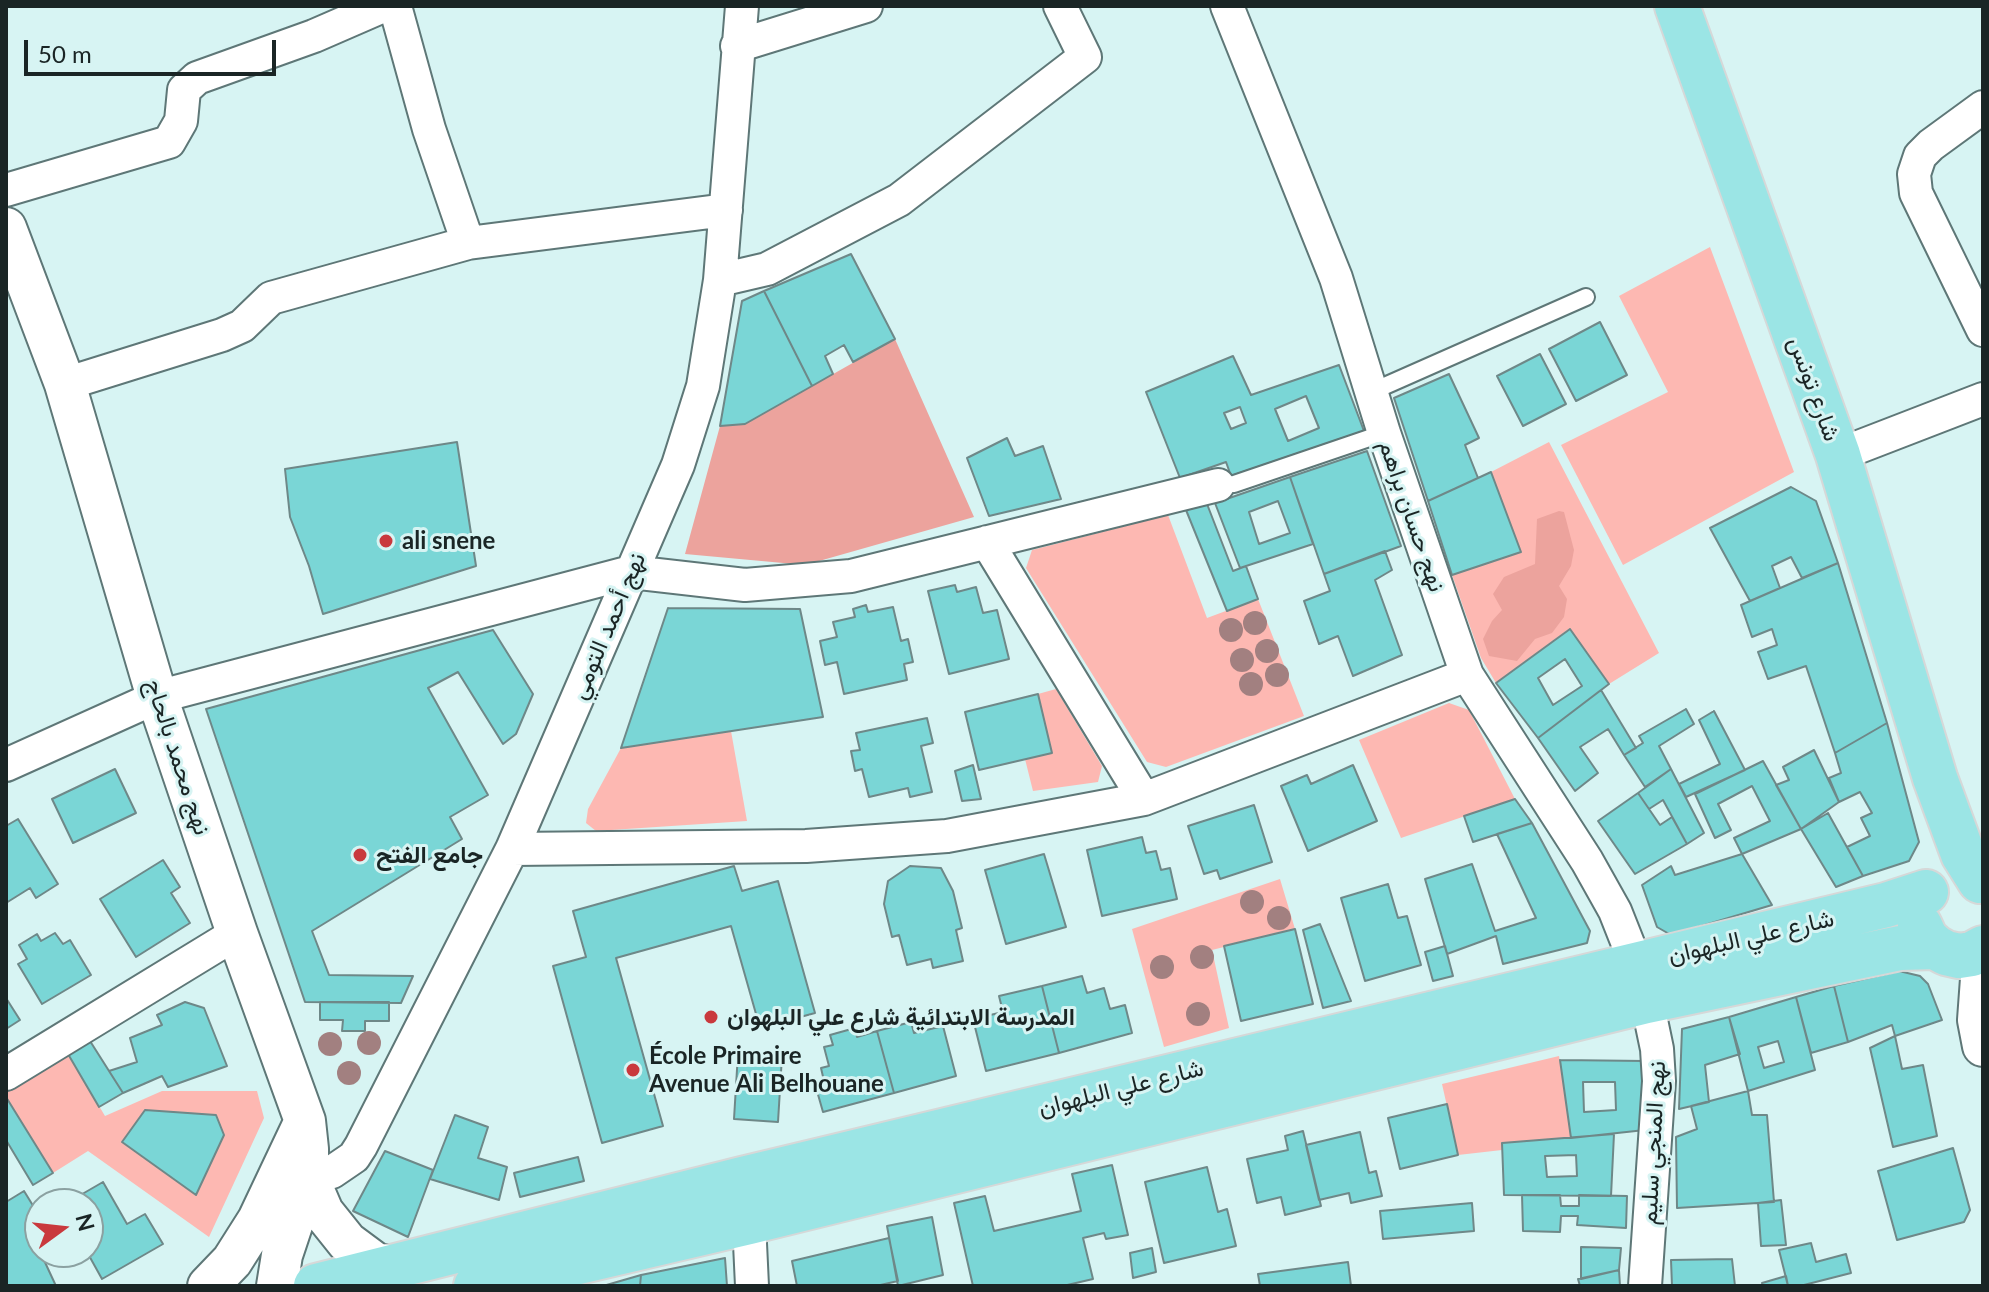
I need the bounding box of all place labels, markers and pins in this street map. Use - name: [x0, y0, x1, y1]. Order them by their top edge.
- place label: ali snene: [402, 527, 495, 555]
- marker: ali snene: [377, 532, 395, 550]
- place label: جامع الفتح: [376, 841, 483, 869]
- marker: جامع الفتح: [351, 846, 369, 864]
- place label: المدرسة الابتدائية شارع علي البلهوان: [727, 1003, 1075, 1031]
- marker: المدرسة الابتدائية شارع علي البلهوان: [702, 1008, 720, 1026]
- place label: École Primaire Avenue Ali Belhouane: [649, 1042, 884, 1098]
- marker: École Primaire Avenue Ali Belhouane: [624, 1061, 642, 1079]

